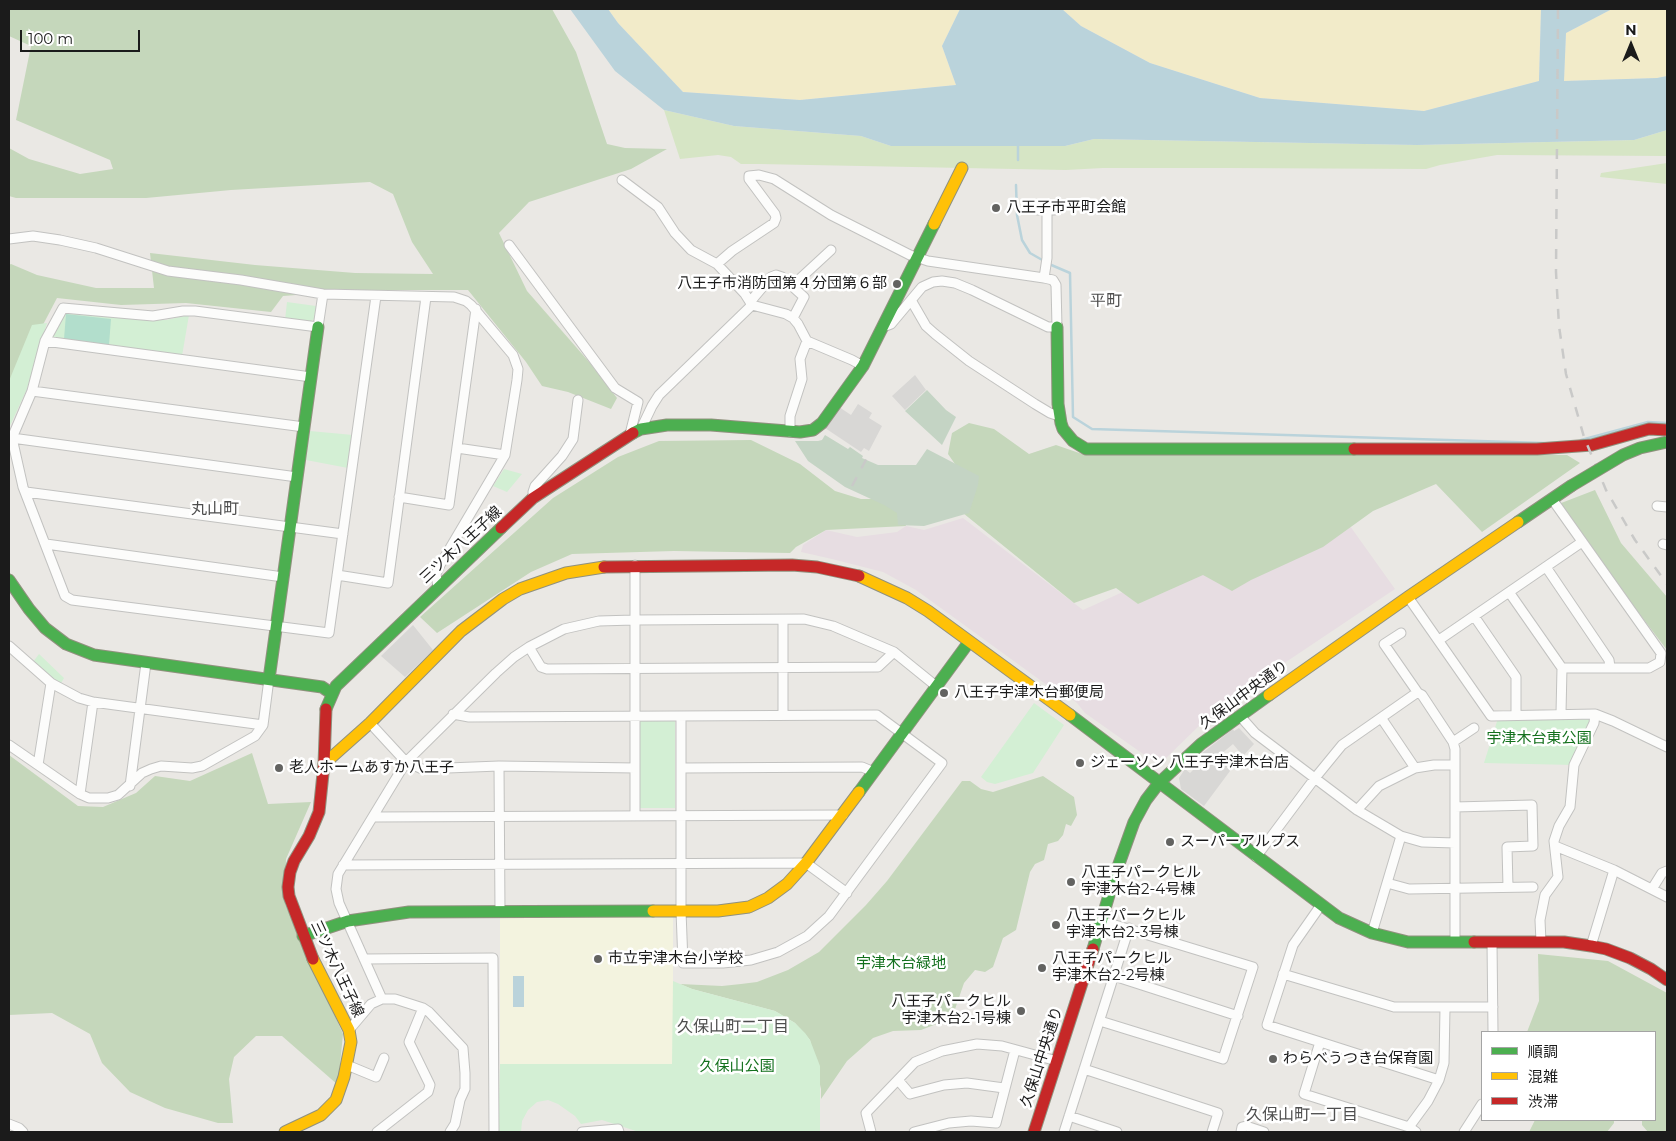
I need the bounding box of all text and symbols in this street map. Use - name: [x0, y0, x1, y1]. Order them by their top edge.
- scale bar: [22, 20, 142, 52]
- north arrow: [1606, 20, 1656, 70]
- text: N: [1625, 21, 1637, 39]
- text: 100 m: [28, 29, 73, 48]
- place label: 八王子市平町会館: [1006, 199, 1126, 217]
- marker: 八王子市平町会館: [990, 202, 1002, 214]
- place label: 八王子市消防団第４分団第６部: [677, 275, 887, 293]
- marker: 八王子市消防団第４分団第６部: [891, 278, 903, 290]
- district label: 平町: [1090, 291, 1122, 311]
- district label: 丸山町: [191, 499, 239, 519]
- street label: 三ツ木八王子線: [416, 503, 506, 587]
- street label: 久保山中央通り: [1196, 657, 1292, 733]
- place label: 八王子宇津木台郵便局: [954, 684, 1104, 702]
- marker: 八王子宇津木台郵便局: [938, 687, 950, 699]
- park label: 宇津木台東公園: [1487, 730, 1591, 748]
- place label: ジェーソン 八王子宇津木台店: [1090, 754, 1289, 772]
- marker: ジェーソン 八王子宇津木台店: [1074, 757, 1086, 769]
- place label: 老人ホームあすか八王子: [289, 759, 454, 777]
- marker: 老人ホームあすか八王子: [273, 762, 285, 774]
- place label: スーパーアルプス: [1180, 833, 1300, 851]
- marker: スーパーアルプス: [1164, 836, 1176, 848]
- place label: 八王子パークヒル 宇津木台2-4号棟: [1081, 864, 1201, 899]
- marker: 八王子パークヒル 宇津木台2-4号棟: [1065, 876, 1077, 888]
- place label: 八王子パークヒル 宇津木台2-3号棟: [1066, 907, 1186, 942]
- street label: 三ツ木八王子線: [307, 918, 367, 1020]
- marker: 八王子パークヒル 宇津木台2-3号棟: [1050, 919, 1062, 931]
- place label: 市立宇津木台小学校: [608, 950, 743, 968]
- place label: 八王子パークヒル 宇津木台2-2号棟: [1052, 950, 1172, 985]
- marker: 市立宇津木台小学校: [592, 953, 604, 965]
- park label: 宇津木台緑地: [856, 955, 946, 973]
- marker: 八王子パークヒル 宇津木台2-2号棟: [1036, 962, 1048, 974]
- place label: 八王子パークヒル 宇津木台2-1号棟: [891, 993, 1011, 1028]
- street label: 久保山中央通り: [1017, 1004, 1067, 1110]
- marker: 八王子パークヒル 宇津木台2-1号棟: [1015, 1005, 1027, 1017]
- district label: 久保山町二丁目: [677, 1017, 789, 1037]
- legend: [1481, 1031, 1656, 1121]
- text: 順調: [1528, 1042, 1558, 1061]
- place label: わらべうつき台保育園: [1283, 1050, 1433, 1068]
- marker: わらべうつき台保育園: [1267, 1053, 1279, 1065]
- park label: 久保山公園: [700, 1058, 774, 1076]
- text: 混雑: [1528, 1067, 1558, 1086]
- text: 渋滞: [1528, 1092, 1558, 1111]
- district label: 久保山町一丁目: [1246, 1105, 1358, 1125]

